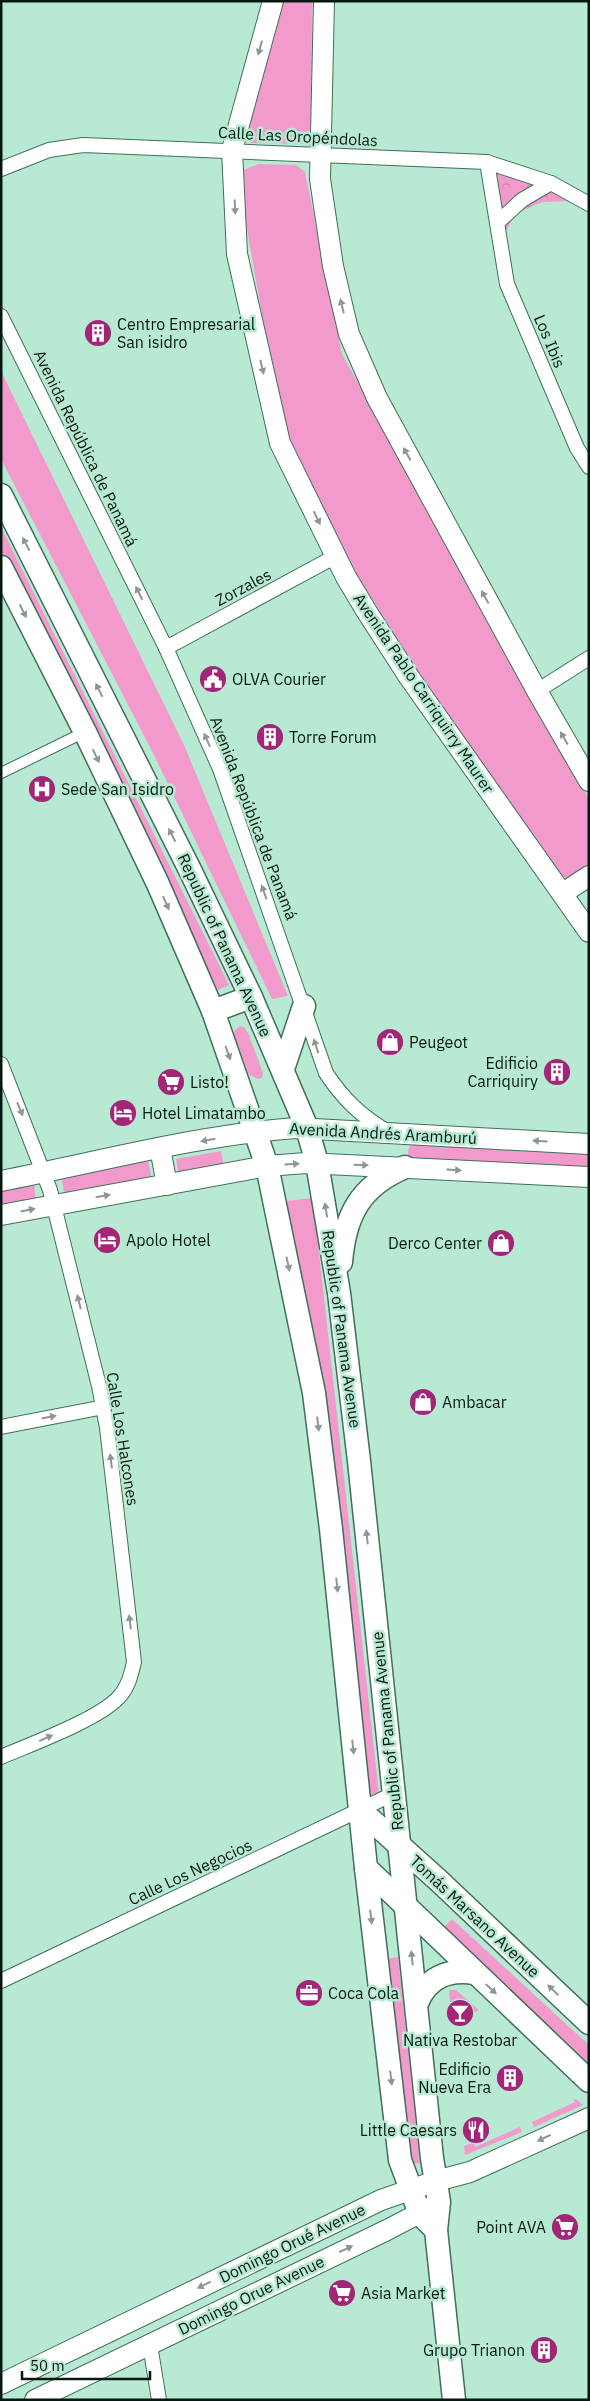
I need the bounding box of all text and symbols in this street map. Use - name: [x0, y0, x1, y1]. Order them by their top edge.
- one-way arrow: [256, 41, 264, 56]
- street label: Calle Las Oropéndolas: [218, 122, 378, 150]
- one-way arrow: [231, 199, 239, 215]
- one-way arrow: [338, 298, 346, 313]
- street label: Los Ibis: [530, 311, 570, 371]
- place label: Centro Empresarial San isidro: [117, 314, 255, 352]
- building icon: Centro Empresarial San isidro: [83, 318, 113, 348]
- street label: Avenida República de Panamá: [30, 346, 143, 550]
- one-way arrow: [258, 359, 266, 374]
- one-way arrow: [403, 447, 411, 461]
- one-way arrow: [313, 511, 321, 525]
- one-way arrow: [22, 537, 30, 552]
- street label: Zorzales: [211, 564, 275, 610]
- one-way arrow: [135, 586, 143, 600]
- street label: Avenida Pablo Carriquirry Maurer: [349, 589, 499, 797]
- one-way arrow: [481, 589, 489, 604]
- one-way arrow: [19, 603, 27, 618]
- public building icon: OLVA Courier: [198, 664, 228, 694]
- place label: OLVA Courier: [232, 669, 326, 689]
- one-way arrow: [95, 682, 103, 697]
- street label: Avenida República de Panamá: [206, 713, 302, 923]
- building icon: Torre Forum: [255, 722, 285, 752]
- place label: Torre Forum: [289, 727, 377, 747]
- one-way arrow: [560, 732, 569, 745]
- one-way arrow: [203, 733, 211, 747]
- one-way arrow: [92, 749, 100, 763]
- hospital icon: Sede San Isidro: [27, 774, 57, 804]
- place label: Sede San Isidro: [61, 779, 174, 799]
- one-way arrow: [168, 828, 176, 842]
- street label: Republic of Panama Avenue: [174, 850, 276, 1040]
- one-way arrow: [260, 885, 267, 900]
- one-way arrow: [162, 896, 170, 910]
- shop icon: Peugeot: [375, 1027, 405, 1057]
- place label: Peugeot: [409, 1032, 468, 1052]
- one-way arrow: [312, 1038, 320, 1053]
- one-way arrow: [225, 1045, 232, 1060]
- place label: Edificio Carriquiry: [467, 1053, 538, 1091]
- building icon: Edificio Carriquiry: [542, 1057, 572, 1087]
- supermarket icon: Listo!: [156, 1067, 186, 1097]
- place label: Listo!: [190, 1072, 229, 1092]
- hotel icon: Hotel Limatambo: [108, 1098, 138, 1128]
- one-way arrow: [16, 1102, 24, 1117]
- place label: Hotel Limatambo: [142, 1103, 266, 1123]
- street label: Avenida Andrés Aramburú: [289, 1118, 477, 1148]
- one-way arrow: [200, 1137, 216, 1145]
- one-way arrow: [532, 1137, 548, 1145]
- one-way arrow: [284, 1159, 300, 1167]
- one-way arrow: [354, 1161, 370, 1169]
- one-way arrow: [446, 1166, 462, 1174]
- one-way arrow: [95, 1192, 111, 1200]
- one-way arrow: [322, 1202, 330, 1218]
- one-way arrow: [20, 1206, 35, 1214]
- hotel icon: Apolo Hotel: [92, 1225, 122, 1255]
- shop icon: Derco Center: [486, 1228, 516, 1258]
- street label: Republic of Panama Avenue: [318, 1229, 366, 1430]
- place label: Apolo Hotel: [126, 1230, 211, 1250]
- place label: Derco Center: [388, 1233, 482, 1253]
- one-way arrow: [284, 1256, 292, 1271]
- one-way arrow: [75, 1294, 83, 1309]
- street label: Calle Los Halcones: [103, 1371, 143, 1507]
- shop icon: Ambacar: [408, 1387, 438, 1417]
- place label: Ambacar: [442, 1392, 507, 1412]
- one-way arrow: [42, 1413, 58, 1421]
- one-way arrow: [314, 1416, 322, 1432]
- one-way arrow: [107, 1453, 115, 1469]
- one-way arrow: [363, 1528, 371, 1544]
- one-way arrow: [333, 1577, 341, 1593]
- one-way arrow: [126, 1614, 134, 1630]
- street label: Republic of Panama Avenue: [367, 1630, 407, 1831]
- one-way arrow: [39, 1733, 53, 1741]
- one-way arrow: [349, 1739, 357, 1755]
- street label: Calle Los Negocios: [125, 1835, 255, 1909]
- street label: Tomás Marsano Avenue: [406, 1851, 544, 1981]
- one-way arrow: [367, 1909, 375, 1925]
- one-way arrow: [408, 1950, 416, 1966]
- office icon: Coca Cola: [294, 1978, 324, 2008]
- place label: Coca Cola: [328, 1983, 400, 2003]
- one-way arrow: [485, 1983, 497, 1995]
- one-way arrow: [548, 1984, 560, 1996]
- bar icon: Nativa Restobar: [445, 1998, 475, 2028]
- place label: Nativa Restobar: [403, 2030, 517, 2050]
- place label: Edificio Nueva Era: [418, 2059, 491, 2097]
- building icon: Edificio Nueva Era: [495, 2063, 525, 2093]
- one-way arrow: [387, 2070, 395, 2086]
- restaurant icon: Little Caesars: [461, 2115, 491, 2145]
- place label: Little Caesars: [360, 2120, 457, 2140]
- one-way arrow: [537, 2134, 552, 2143]
- street label: Domingo Orué Avenue: [216, 2199, 369, 2287]
- supermarket icon: Point AVA: [550, 2212, 580, 2242]
- place label: Point AVA: [476, 2217, 546, 2237]
- one-way arrow: [339, 2244, 353, 2252]
- street label: Domingo Orue Avenue: [175, 2251, 328, 2339]
- supermarket icon: Asia Market: [327, 2278, 357, 2308]
- one-way arrow: [197, 2281, 212, 2289]
- place label: Asia Market: [361, 2283, 445, 2303]
- building icon: Grupo Trianon: [529, 2335, 559, 2365]
- place label: Grupo Trianon: [423, 2340, 525, 2360]
- scale bar: [22, 2348, 150, 2380]
- text: 50 m: [30, 2356, 65, 2375]

